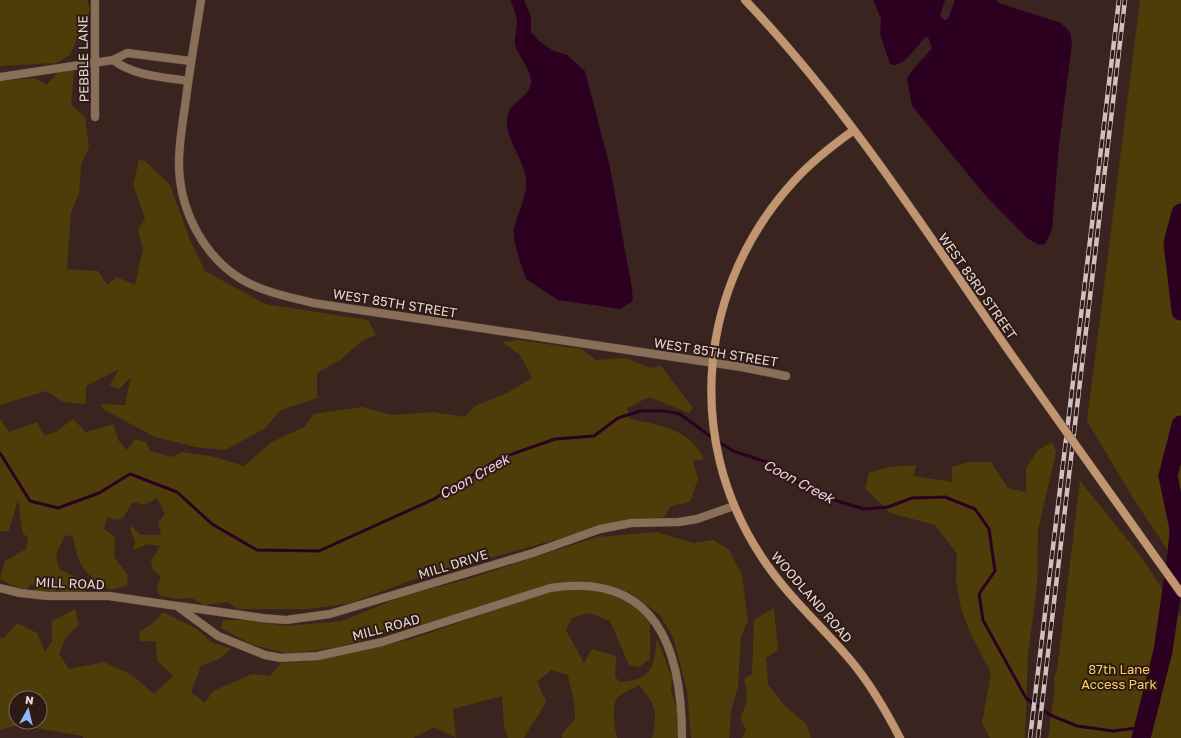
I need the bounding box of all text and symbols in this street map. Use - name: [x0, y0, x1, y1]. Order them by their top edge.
- street label: PEBBLE LANE: [74, 15, 92, 103]
- street label: WEST 83RD STREET: [935, 230, 1021, 342]
- street label: WEST 85TH STREET: [332, 285, 458, 321]
- street label: WEST 85TH STREET: [653, 334, 779, 370]
- water label: Coon Creek: [436, 449, 514, 502]
- water label: Coon Creek: [761, 455, 839, 508]
- street label: MILL DRIVE: [416, 546, 490, 582]
- street label: WOODLAND ROAD: [768, 548, 856, 646]
- street label: MILL ROAD: [35, 574, 105, 592]
- street label: MILL ROAD: [350, 610, 422, 644]
- park label: 87th Lane Access Park: [1081, 661, 1157, 692]
- north arrow: [8, 690, 48, 730]
- text: N: [24, 693, 35, 707]

